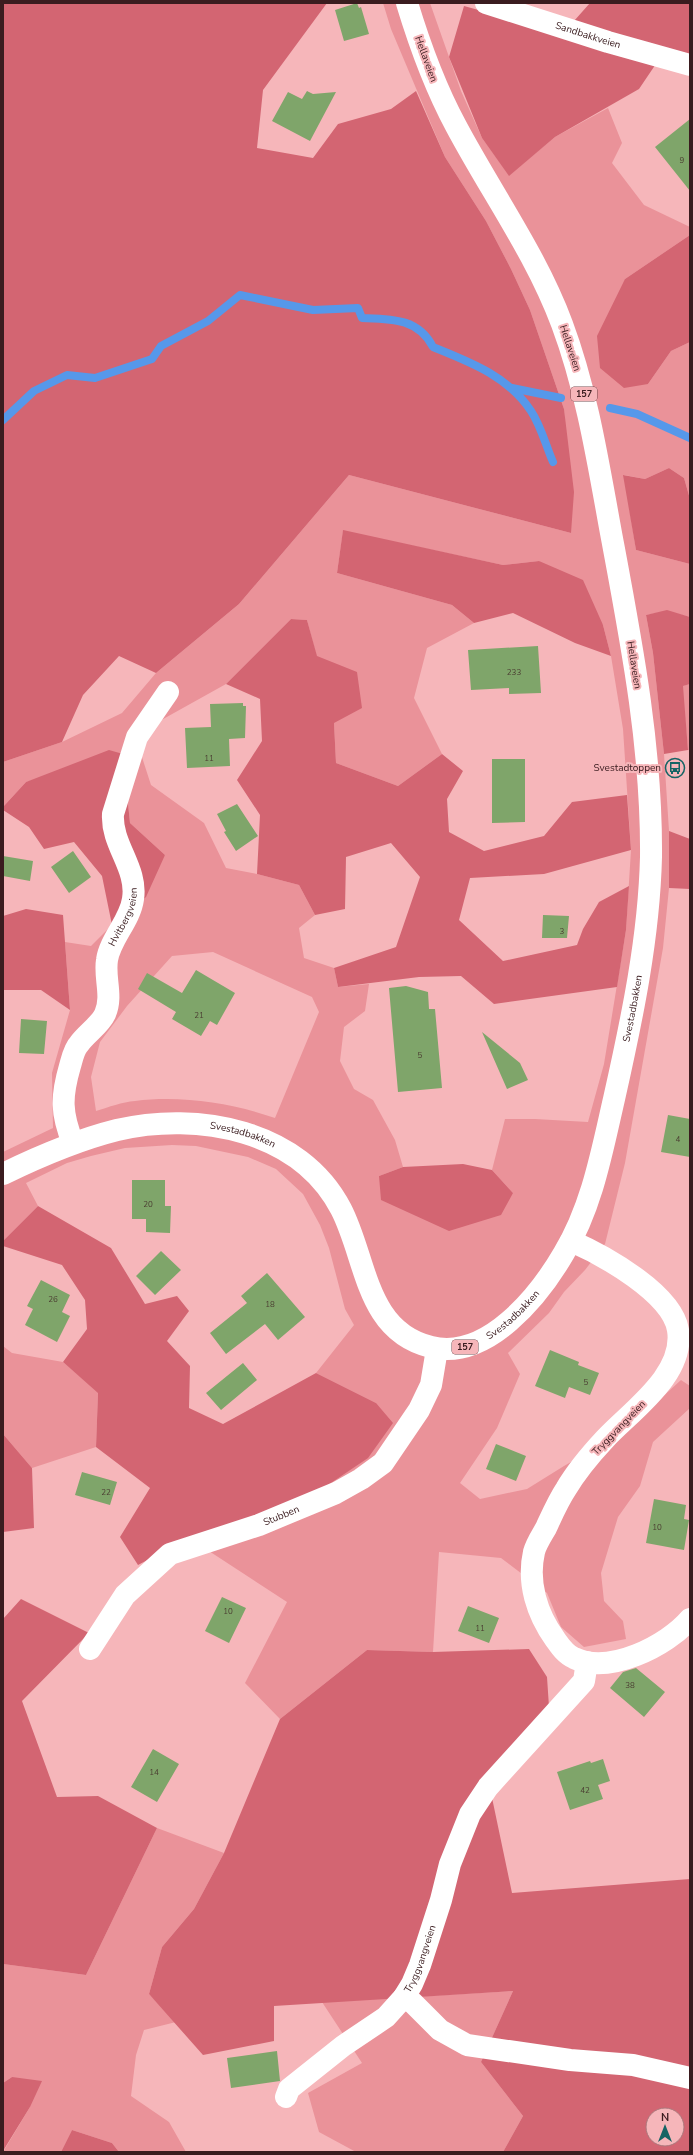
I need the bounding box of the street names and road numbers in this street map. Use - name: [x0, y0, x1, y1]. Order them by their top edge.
- street label: Sandbakkveien: [554, 19, 622, 52]
- street label: Hellaveien: [411, 34, 441, 84]
- street label: Hellaveien: [556, 323, 584, 373]
- road number: 157: [571, 387, 597, 401]
- street label: Hellaveien: [623, 640, 645, 690]
- street label: Hvitbergveien: [105, 887, 141, 949]
- street label: Svestadbakken: [620, 974, 646, 1043]
- street label: Svestadbakken: [209, 1118, 278, 1151]
- street label: Svestadbakken: [484, 1287, 543, 1343]
- road number: 157: [452, 1340, 478, 1354]
- street label: Tryggvangveien: [589, 1397, 649, 1459]
- street label: Stubben: [261, 1502, 302, 1529]
- street label: Tryggvangveien: [401, 1923, 439, 1996]

